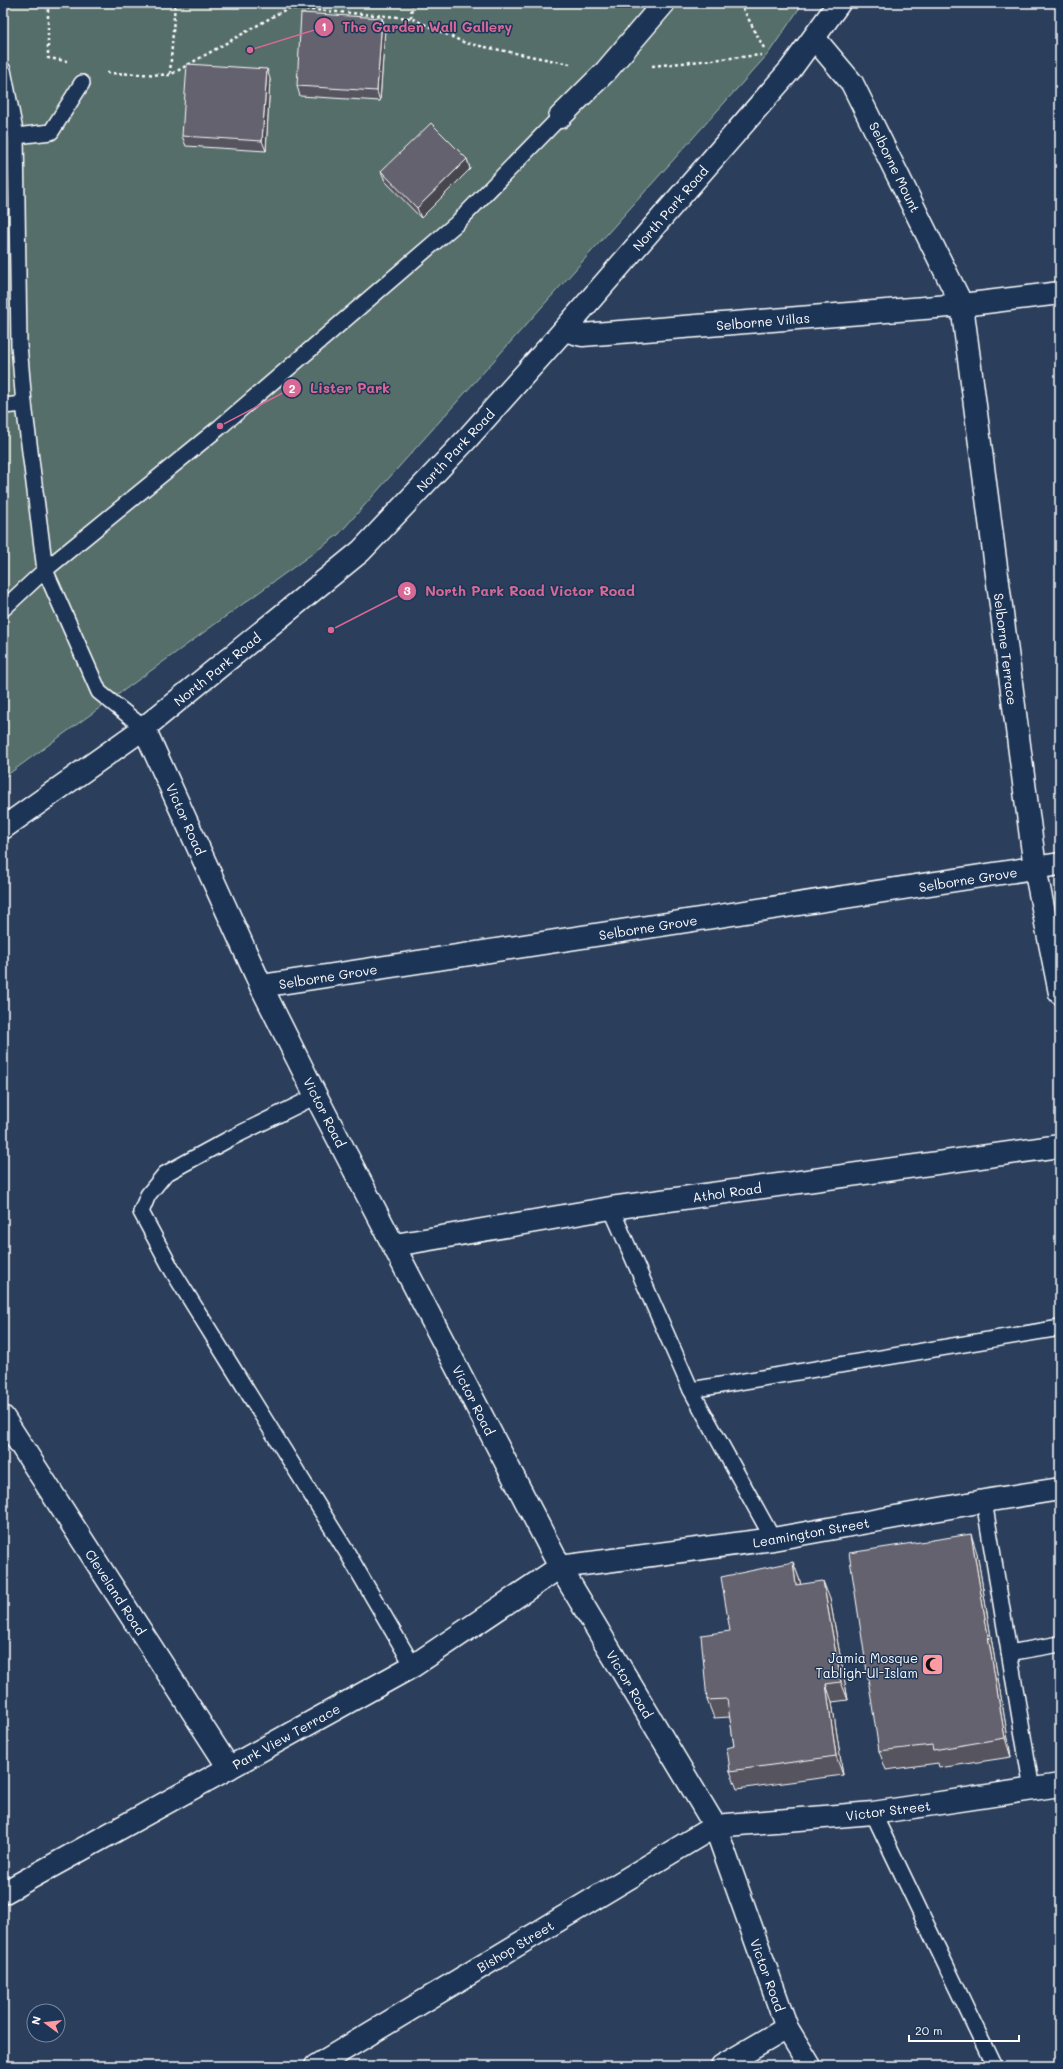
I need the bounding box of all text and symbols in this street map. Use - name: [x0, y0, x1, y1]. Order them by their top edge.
- callout: The Garden Wall Gallery: [314, 14, 520, 40]
- text: The Garden Wall Gallery: [342, 17, 512, 36]
- text: 1: [321, 18, 327, 34]
- street label: Selborne Mount: [866, 119, 924, 215]
- street label: North Park Road: [628, 162, 712, 254]
- street label: Selborne Villas: [716, 308, 810, 334]
- callout: Lister Park: [282, 375, 398, 401]
- text: Lister Park: [310, 378, 390, 397]
- text: 2: [289, 380, 296, 396]
- street label: North Park Road: [412, 405, 498, 495]
- callout: North Park Road Victor Road: [397, 578, 643, 604]
- text: North Park Road Victor Road: [425, 581, 635, 600]
- text: 3: [403, 582, 411, 598]
- street label: Selborne Terrace: [991, 592, 1021, 706]
- street label: North Park Road: [170, 629, 264, 709]
- street label: Victor Road: [163, 781, 209, 857]
- street label: Selborne Grove: [918, 863, 1018, 895]
- street label: Selborne Grove: [598, 911, 698, 943]
- street label: Selborne Grove: [278, 960, 378, 992]
- street label: Victor Road: [300, 1074, 350, 1150]
- street label: Athol Road: [691, 1179, 763, 1205]
- street label: Victor Road: [449, 1362, 499, 1438]
- street label: Leamington Street: [751, 1513, 871, 1551]
- street label: Cleveland Road: [82, 1546, 150, 1638]
- street label: Victor Road: [603, 1647, 657, 1721]
- place label: Jamia Mosque Tabligh-Ul-Islam: [816, 1649, 918, 1681]
- mosque icon: Jamia Mosque Tabligh-Ul-Islam: [920, 1651, 946, 1677]
- street label: Park View Terrace: [229, 1699, 343, 1773]
- street label: Victor Street: [845, 1796, 932, 1824]
- street label: Bishop Street: [473, 1916, 557, 1976]
- street label: Victor Road: [747, 1936, 789, 2014]
- north arrow: [26, 2003, 66, 2043]
- text: N: [28, 2014, 44, 2026]
- scale bar: [909, 2017, 1019, 2043]
- text: 20 m: [915, 2022, 943, 2038]

